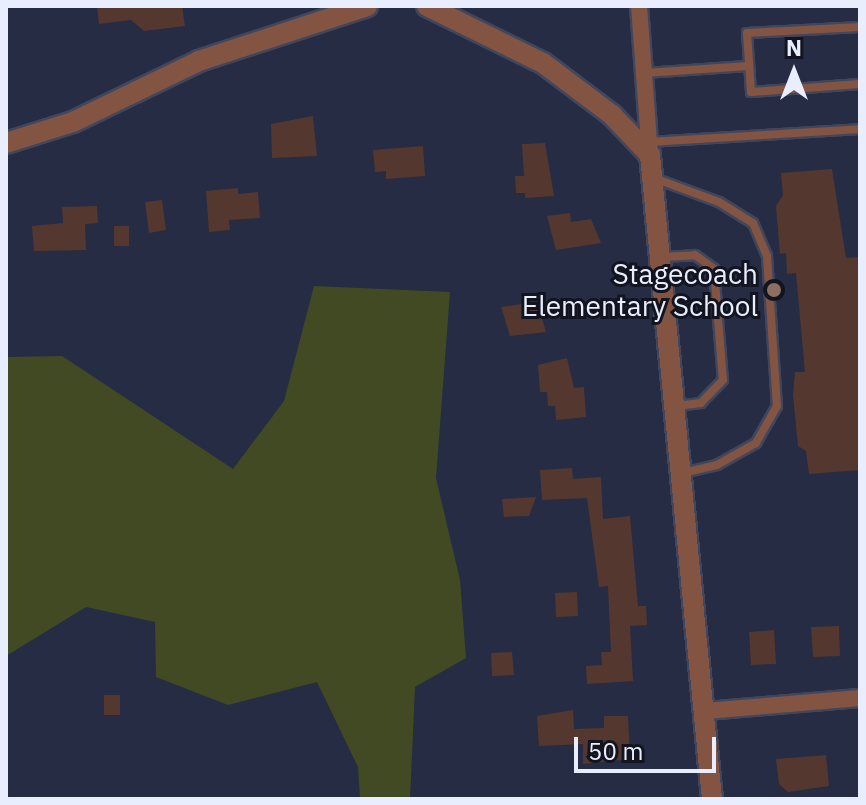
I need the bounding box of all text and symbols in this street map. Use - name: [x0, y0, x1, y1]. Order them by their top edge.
- north arrow: [754, 32, 834, 112]
- text: N: [786, 33, 802, 62]
- place label: Stagecoach Elementary School: [522, 257, 758, 323]
- marker: Stagecoach Elementary School: [765, 281, 783, 299]
- scale bar: [578, 721, 720, 771]
- text: 50 m: [588, 735, 643, 767]

